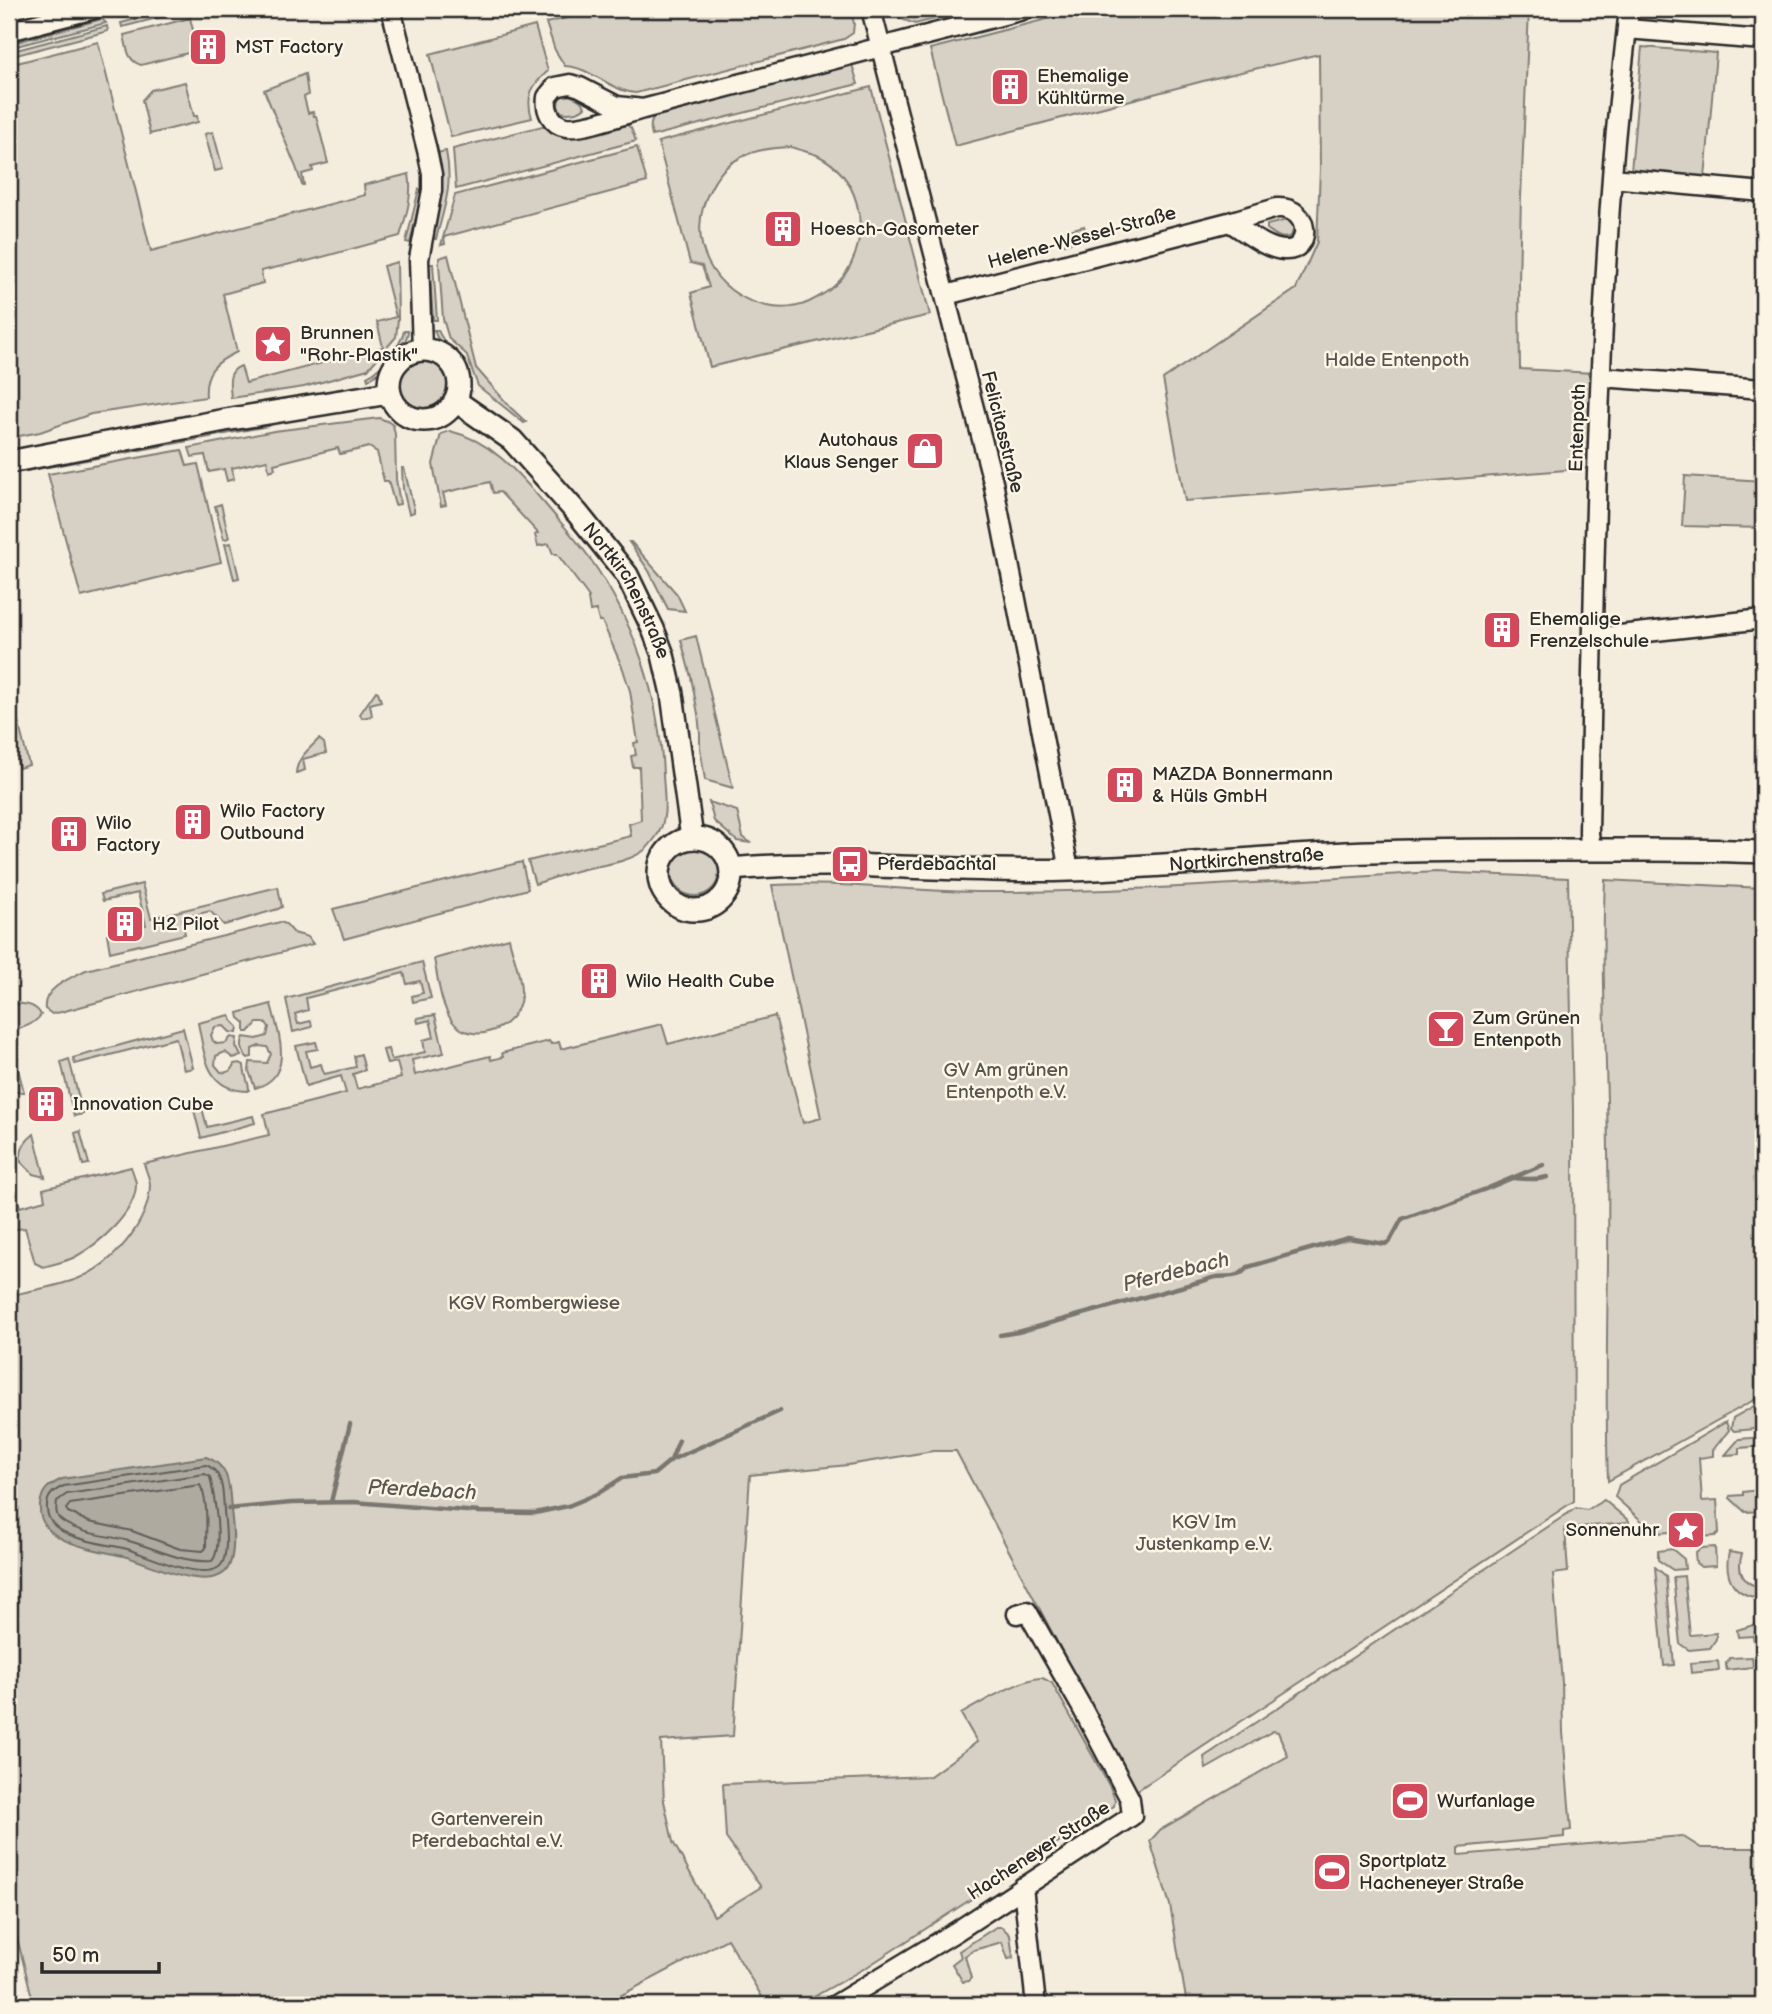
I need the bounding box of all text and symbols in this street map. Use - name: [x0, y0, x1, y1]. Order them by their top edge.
- building icon: MST Factory: [187, 26, 229, 68]
- place label: MST Factory: [235, 36, 344, 59]
- place label: Ehemalige Kühltürme: [1037, 65, 1129, 110]
- building icon: Ehemalige Kühltürme: [989, 66, 1031, 108]
- street label: Helene-Wessel-Straße: [985, 202, 1179, 274]
- building icon: Hoesch-Gasometer: [762, 208, 804, 250]
- place label: Hoesch-Gasometer: [810, 218, 980, 241]
- place label: Brunnen "Rohr-Plastik": [300, 322, 418, 367]
- place icon: Brunnen "Rohr-Plastik": [252, 323, 294, 365]
- park label: Halde Entenpoth: [1325, 349, 1469, 372]
- street label: Felicitasstraße: [976, 369, 1028, 495]
- street label: Entenpoth: [1565, 383, 1591, 473]
- place label: Autohaus Klaus Senger: [784, 429, 899, 474]
- shop icon: Autohaus Klaus Senger: [904, 430, 946, 472]
- street label: Nortkirchenstraße: [578, 518, 675, 662]
- place label: Ehemalige Frenzelschule: [1529, 608, 1649, 653]
- building icon: Ehemalige Frenzelschule: [1481, 609, 1523, 651]
- place label: MAZDA Bonnermann & Hüls GmbH: [1152, 763, 1333, 808]
- building icon: MAZDA Bonnermann & Hüls GmbH: [1104, 764, 1146, 806]
- place label: Wilo Factory Outbound: [220, 800, 325, 845]
- building icon: Wilo Factory Outbound: [172, 801, 214, 843]
- place label: Wilo Factory: [96, 812, 160, 857]
- building icon: Wilo Factory: [48, 813, 90, 855]
- bus stop icon: Pferdebachtal: [829, 843, 871, 885]
- street label: Nortkirchenstraße: [1168, 843, 1325, 876]
- place label: Pferdebachtal: [877, 853, 996, 876]
- building icon: H2 Pilot: [104, 903, 146, 945]
- place label: H2 Pilot: [152, 913, 219, 936]
- building icon: Wilo Health Cube: [578, 960, 620, 1002]
- place label: Wilo Health Cube: [626, 970, 775, 993]
- place label: Zum Grünen Entenpoth: [1472, 1007, 1580, 1052]
- bar icon: Zum Grünen Entenpoth: [1425, 1008, 1467, 1050]
- park label: GV Am grünen Entenpoth e.V.: [944, 1059, 1068, 1104]
- building icon: Innovation Cube: [25, 1083, 67, 1125]
- place label: Innovation Cube: [73, 1093, 214, 1116]
- water label: Pferdebach: [1120, 1247, 1232, 1297]
- park label: KGV Rombergwiese: [448, 1292, 620, 1315]
- water label: Pferdebach: [367, 1475, 478, 1505]
- place icon: Sonnenuhr: [1665, 1509, 1707, 1551]
- park label: KGV Im Justenkamp e.V.: [1136, 1511, 1272, 1556]
- place label: Sonnenuhr: [1565, 1519, 1660, 1542]
- sports icon: Wurfanlage: [1389, 1780, 1431, 1822]
- place label: Wurfanlage: [1437, 1790, 1535, 1813]
- street label: Hacheneyer Straße: [964, 1796, 1114, 1906]
- park label: Gartenverein Pferdebachtal e.V.: [411, 1808, 563, 1853]
- place label: Sportplatz Hacheneyer Straße: [1359, 1850, 1524, 1895]
- sports icon: Sportplatz Hacheneyer Straße: [1311, 1851, 1353, 1893]
- scale bar: [42, 1930, 159, 1974]
- text: 50 m: [52, 1943, 99, 1968]

